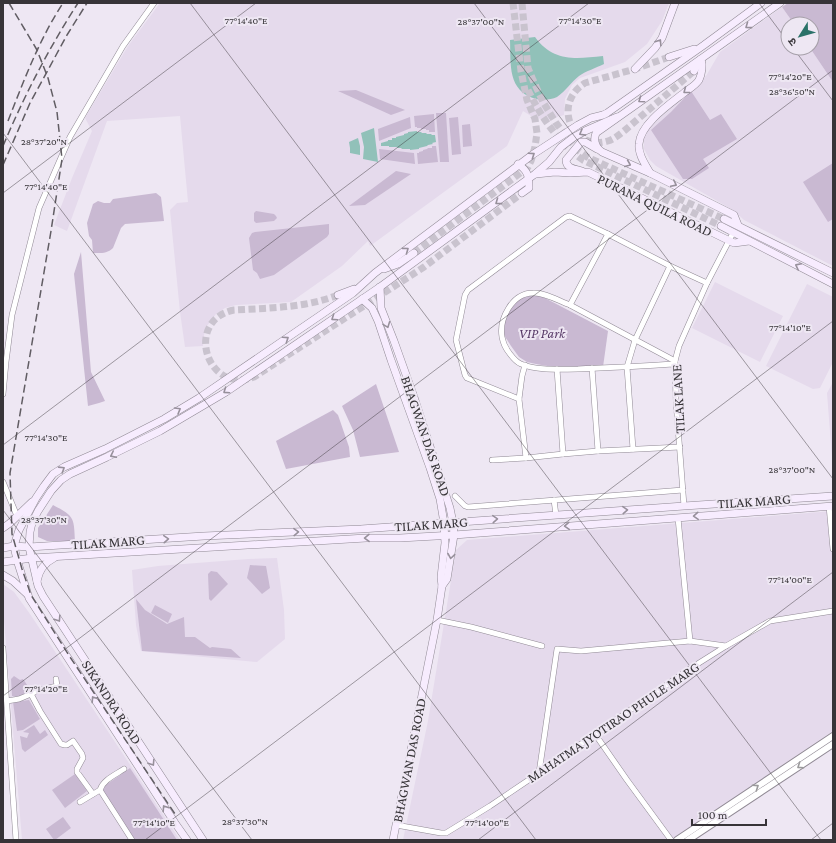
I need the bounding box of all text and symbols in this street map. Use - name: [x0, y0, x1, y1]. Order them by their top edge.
- text: 77°14'40"E: [225, 15, 268, 26]
- text: 77°14'30"E: [559, 15, 602, 26]
- text: 28°37'00"N: [458, 16, 505, 27]
- north arrow: [780, 16, 820, 56]
- one-way arrow: [745, 21, 752, 28]
- text: उ: [785, 35, 799, 48]
- one-way arrow: [654, 40, 661, 47]
- text: 77°14'20"E: [768, 71, 812, 82]
- text: 28°36'50"N: [769, 86, 816, 97]
- one-way arrow: [683, 87, 690, 94]
- one-way arrow: [639, 95, 646, 102]
- one-way arrow: [579, 128, 586, 135]
- text: 28°37'20"N: [21, 136, 67, 147]
- one-way arrow: [528, 152, 535, 160]
- one-way arrow: [625, 159, 632, 167]
- street label: PURANA QUILA ROAD: [595, 170, 715, 240]
- one-way arrow: [669, 180, 677, 187]
- text: 77°14'40"E: [25, 181, 68, 192]
- one-way arrow: [495, 197, 502, 204]
- one-way arrow: [402, 247, 409, 255]
- one-way arrow: [795, 264, 802, 271]
- one-way arrow: [331, 313, 338, 321]
- one-way arrow: [383, 321, 391, 328]
- text: 77°14'10"E: [769, 322, 811, 333]
- park label: VIP Park: [519, 325, 566, 341]
- one-way arrow: [282, 336, 289, 344]
- street label: TILAK LANE: [668, 364, 688, 434]
- street label: BHAGWAN DAS ROAD: [398, 374, 454, 498]
- one-way arrow: [224, 386, 231, 393]
- one-way arrow: [174, 408, 181, 415]
- text: 77°14'30"E: [25, 432, 68, 443]
- one-way arrow: [110, 450, 117, 457]
- text: 28°37'00"N: [769, 464, 816, 475]
- one-way arrow: [57, 466, 64, 473]
- street label: TILAK MARG: [717, 490, 791, 512]
- one-way arrow: [622, 506, 628, 515]
- one-way arrow: [693, 512, 699, 521]
- street label: TILAK MARG: [394, 513, 468, 535]
- text: 28°37'30"N: [21, 514, 67, 525]
- one-way arrow: [492, 515, 498, 524]
- one-way arrow: [564, 521, 570, 530]
- one-way arrow: [293, 528, 299, 537]
- street label: TILAK MARG: [71, 531, 145, 553]
- one-way arrow: [163, 534, 169, 543]
- one-way arrow: [364, 534, 370, 542]
- one-way arrow: [447, 552, 456, 559]
- text: 77°14'00"E: [768, 574, 812, 585]
- one-way arrow: [53, 615, 61, 622]
- street label: SIKANDRA ROAD: [79, 657, 145, 747]
- street label: MAHATMA JYOTIRAO PHULE MARG: [524, 658, 702, 786]
- text: 77°14'20"E: [24, 683, 68, 694]
- one-way arrow: [91, 696, 99, 703]
- street label: BHAGWAN DAS ROAD: [389, 697, 429, 823]
- one-way arrow: [147, 759, 155, 766]
- one-way arrow: [798, 761, 805, 768]
- one-way arrow: [752, 784, 759, 792]
- scale bar: [692, 801, 766, 827]
- one-way arrow: [162, 805, 170, 812]
- text: 100 m: [698, 808, 728, 822]
- text: 28°37'30"N: [222, 816, 268, 827]
- text: 77°14'10"E: [133, 817, 175, 828]
- text: 77°14'00"E: [465, 817, 509, 828]

